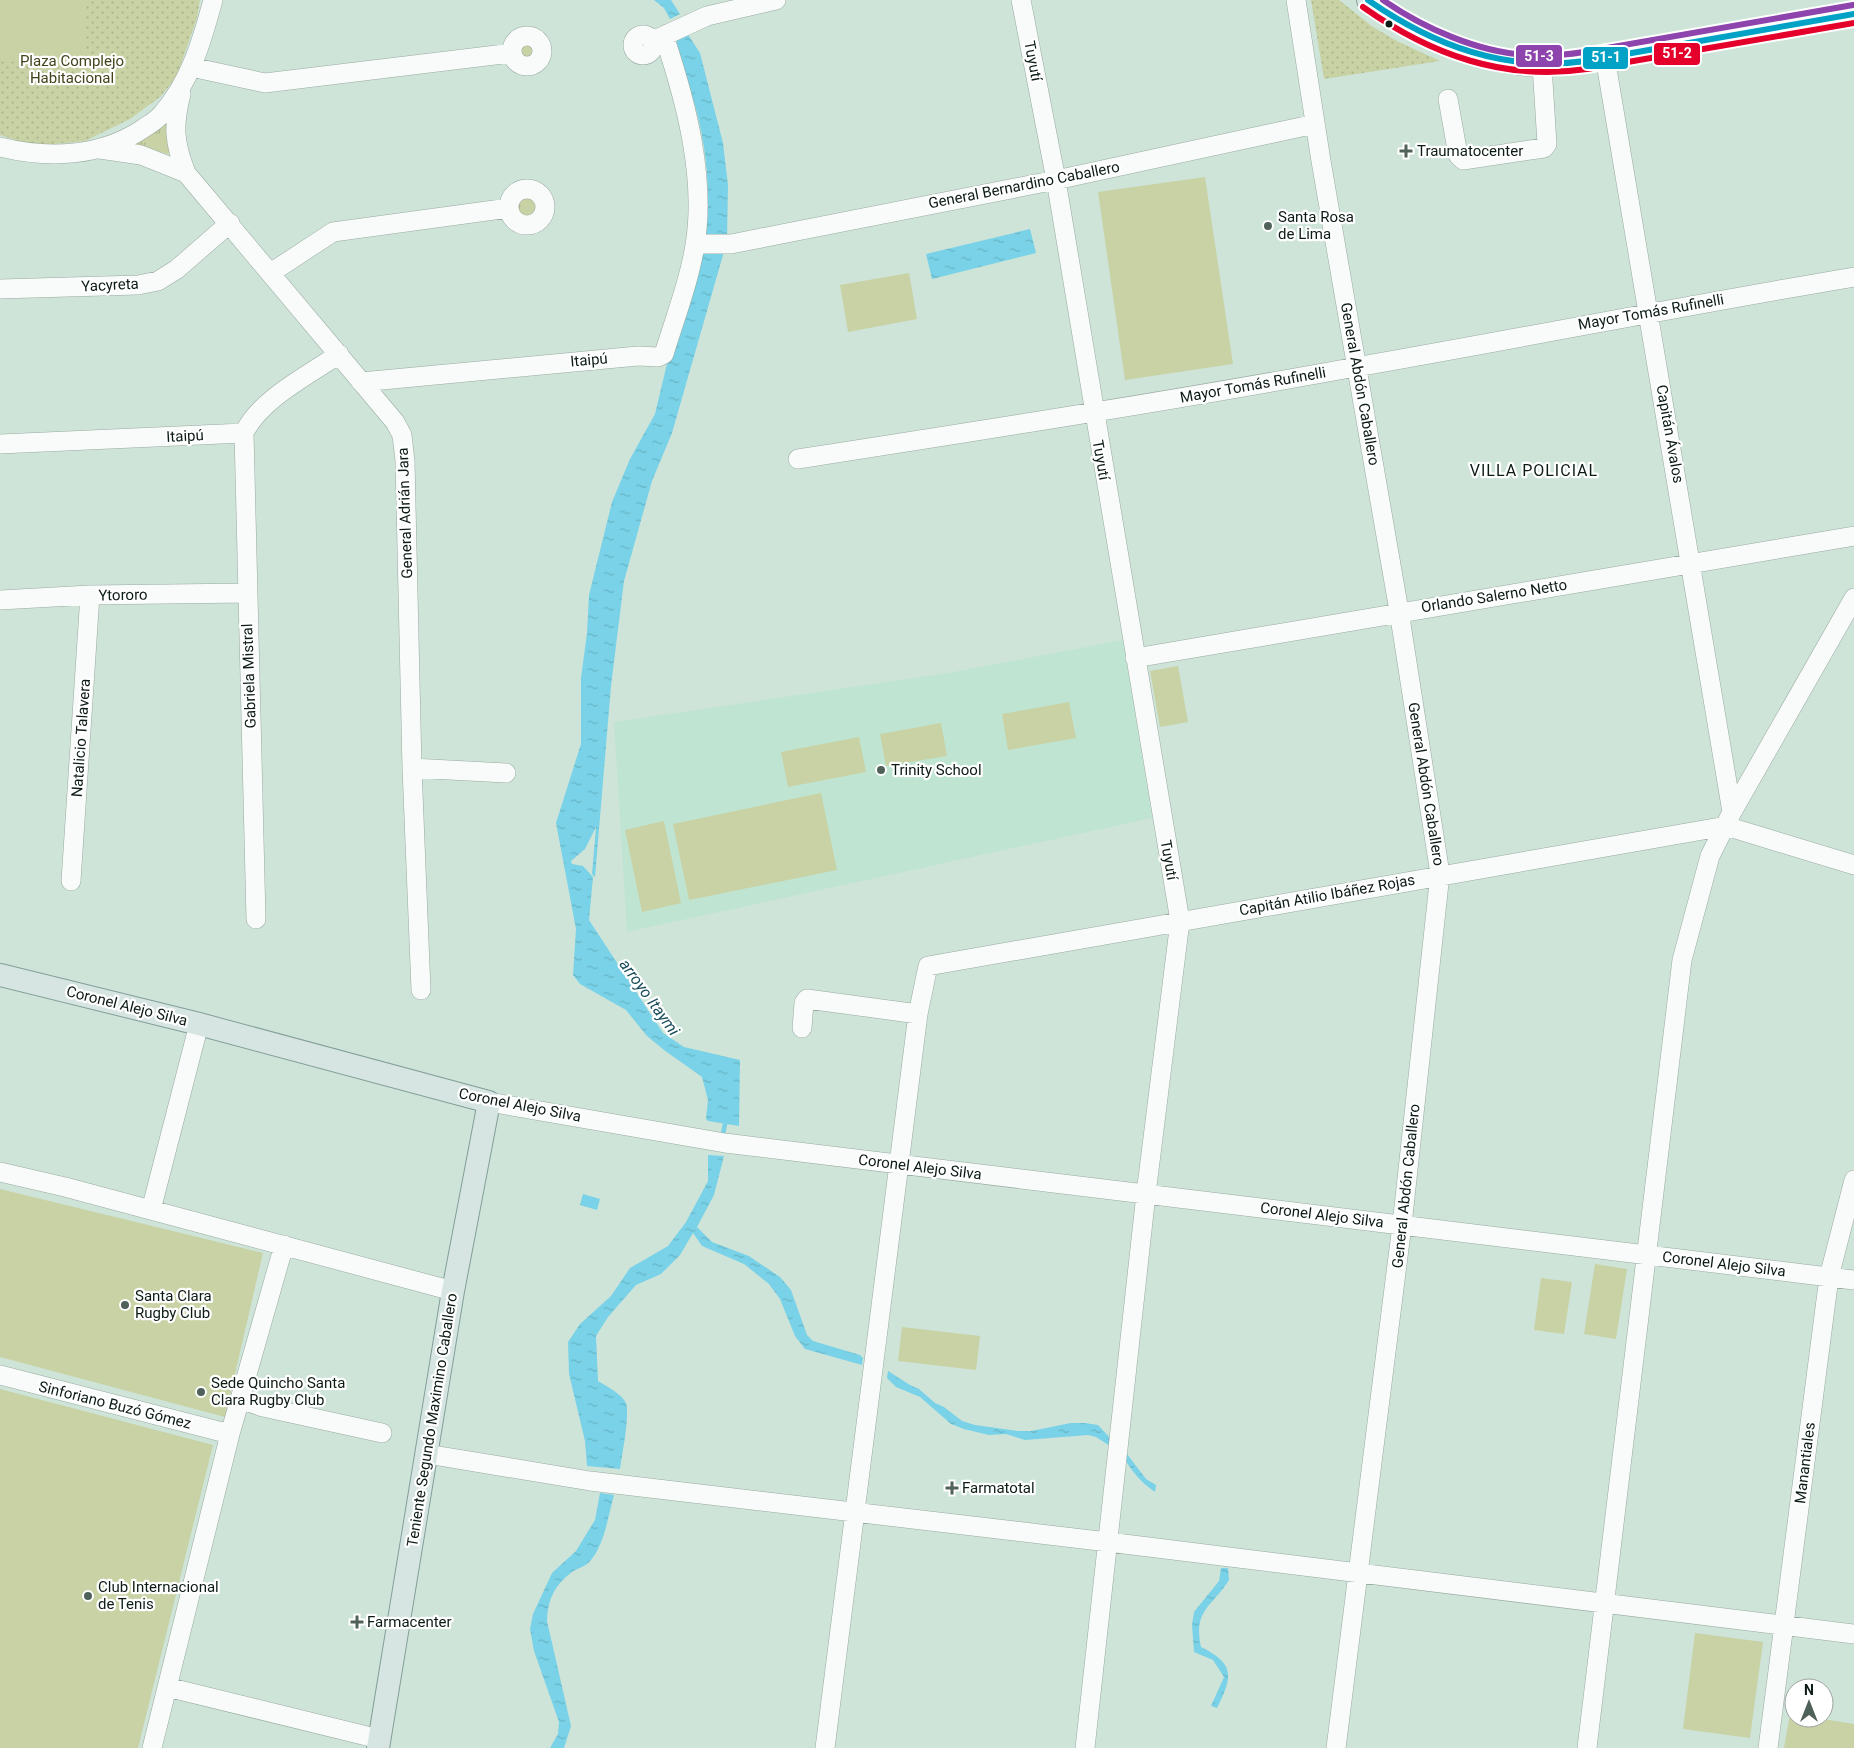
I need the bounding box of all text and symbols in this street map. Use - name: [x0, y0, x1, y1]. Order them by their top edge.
- unlabelled marker: [1384, 19, 1394, 29]
- street label: Tuyutí: [1020, 39, 1046, 84]
- line badge: 51-2: [1653, 42, 1701, 66]
- line badge: 51-3: [1515, 44, 1563, 68]
- text: 51-2: [1662, 45, 1692, 61]
- line badge: 51-1: [1582, 46, 1629, 70]
- text: 51-3: [1524, 48, 1554, 64]
- text: 51-1: [1591, 49, 1621, 65]
- park label: Plaza Complejo Habitacional: [20, 52, 124, 87]
- place label: Traumatocenter: [1417, 142, 1523, 160]
- marker: Traumatocenter: [1399, 144, 1413, 158]
- street label: General Bernardino Caballero: [927, 158, 1121, 212]
- place label: Santa Rosa de Lima: [1278, 208, 1354, 243]
- marker: Santa Rosa de Lima: [1262, 220, 1274, 232]
- street label: Yacyreta: [81, 275, 139, 295]
- street label: Mayor Tomás Rufinelli: [1577, 290, 1725, 334]
- street label: General Abdón Caballero: [1337, 301, 1383, 467]
- street label: Itaipú: [570, 349, 608, 371]
- street label: Mayor Tomás Rufinelli: [1179, 363, 1327, 407]
- street label: Capitán Ávalos: [1652, 383, 1688, 485]
- street label: Itaipú: [166, 426, 204, 446]
- street label: Tuyutí: [1089, 438, 1114, 483]
- street label: General Adrián Jara: [394, 447, 416, 579]
- district label: VILLA POLICIAL: [1470, 461, 1598, 480]
- street label: Orlando Salerno Netto: [1420, 576, 1568, 616]
- street label: Ytororo: [98, 586, 148, 604]
- street label: Gabriela Mistral: [238, 623, 260, 729]
- street label: Natalicio Talavera: [68, 678, 94, 798]
- street label: General Abdón Caballero: [1404, 701, 1448, 867]
- place label: Trinity School: [891, 761, 982, 779]
- marker: Trinity School: [875, 764, 887, 776]
- street label: Tuyutí: [1157, 838, 1182, 883]
- street label: Capitán Atilio Ibáñez Rojas: [1238, 871, 1416, 919]
- water label: arroyo Itaymi: [615, 955, 684, 1039]
- street label: Coronel Alejo Silva: [65, 982, 189, 1030]
- street label: Coronel Alejo Silva: [457, 1084, 583, 1126]
- street label: General Abdón Caballero: [1388, 1103, 1424, 1269]
- street label: Coronel Alejo Silva: [857, 1150, 983, 1184]
- street label: Coronel Alejo Silva: [1259, 1198, 1385, 1232]
- street label: Coronel Alejo Silva: [1661, 1247, 1787, 1281]
- place label: Santa Clara Rugby Club: [135, 1287, 212, 1322]
- street label: Teniente Segundo Maximino Caballero: [403, 1292, 461, 1548]
- marker: Santa Clara Rugby Club: [119, 1299, 131, 1311]
- place label: Sede Quincho Santa Clara Rugby Club: [211, 1374, 345, 1409]
- street label: Sinforiano Buzó Gómez: [37, 1377, 193, 1433]
- marker: Sede Quincho Santa Clara Rugby Club: [195, 1386, 207, 1398]
- street label: Manantiales: [1791, 1421, 1819, 1505]
- place label: Farmatotal: [962, 1479, 1035, 1497]
- marker: Farmatotal: [946, 1482, 958, 1494]
- place label: Club Internacional de Tenis: [98, 1578, 219, 1613]
- marker: Club Internacional de Tenis: [82, 1590, 94, 1602]
- place label: Farmacenter: [367, 1613, 452, 1631]
- marker: Farmacenter: [351, 1616, 363, 1628]
- north arrow: [1784, 1678, 1834, 1728]
- text: N: [1804, 1682, 1814, 1698]

